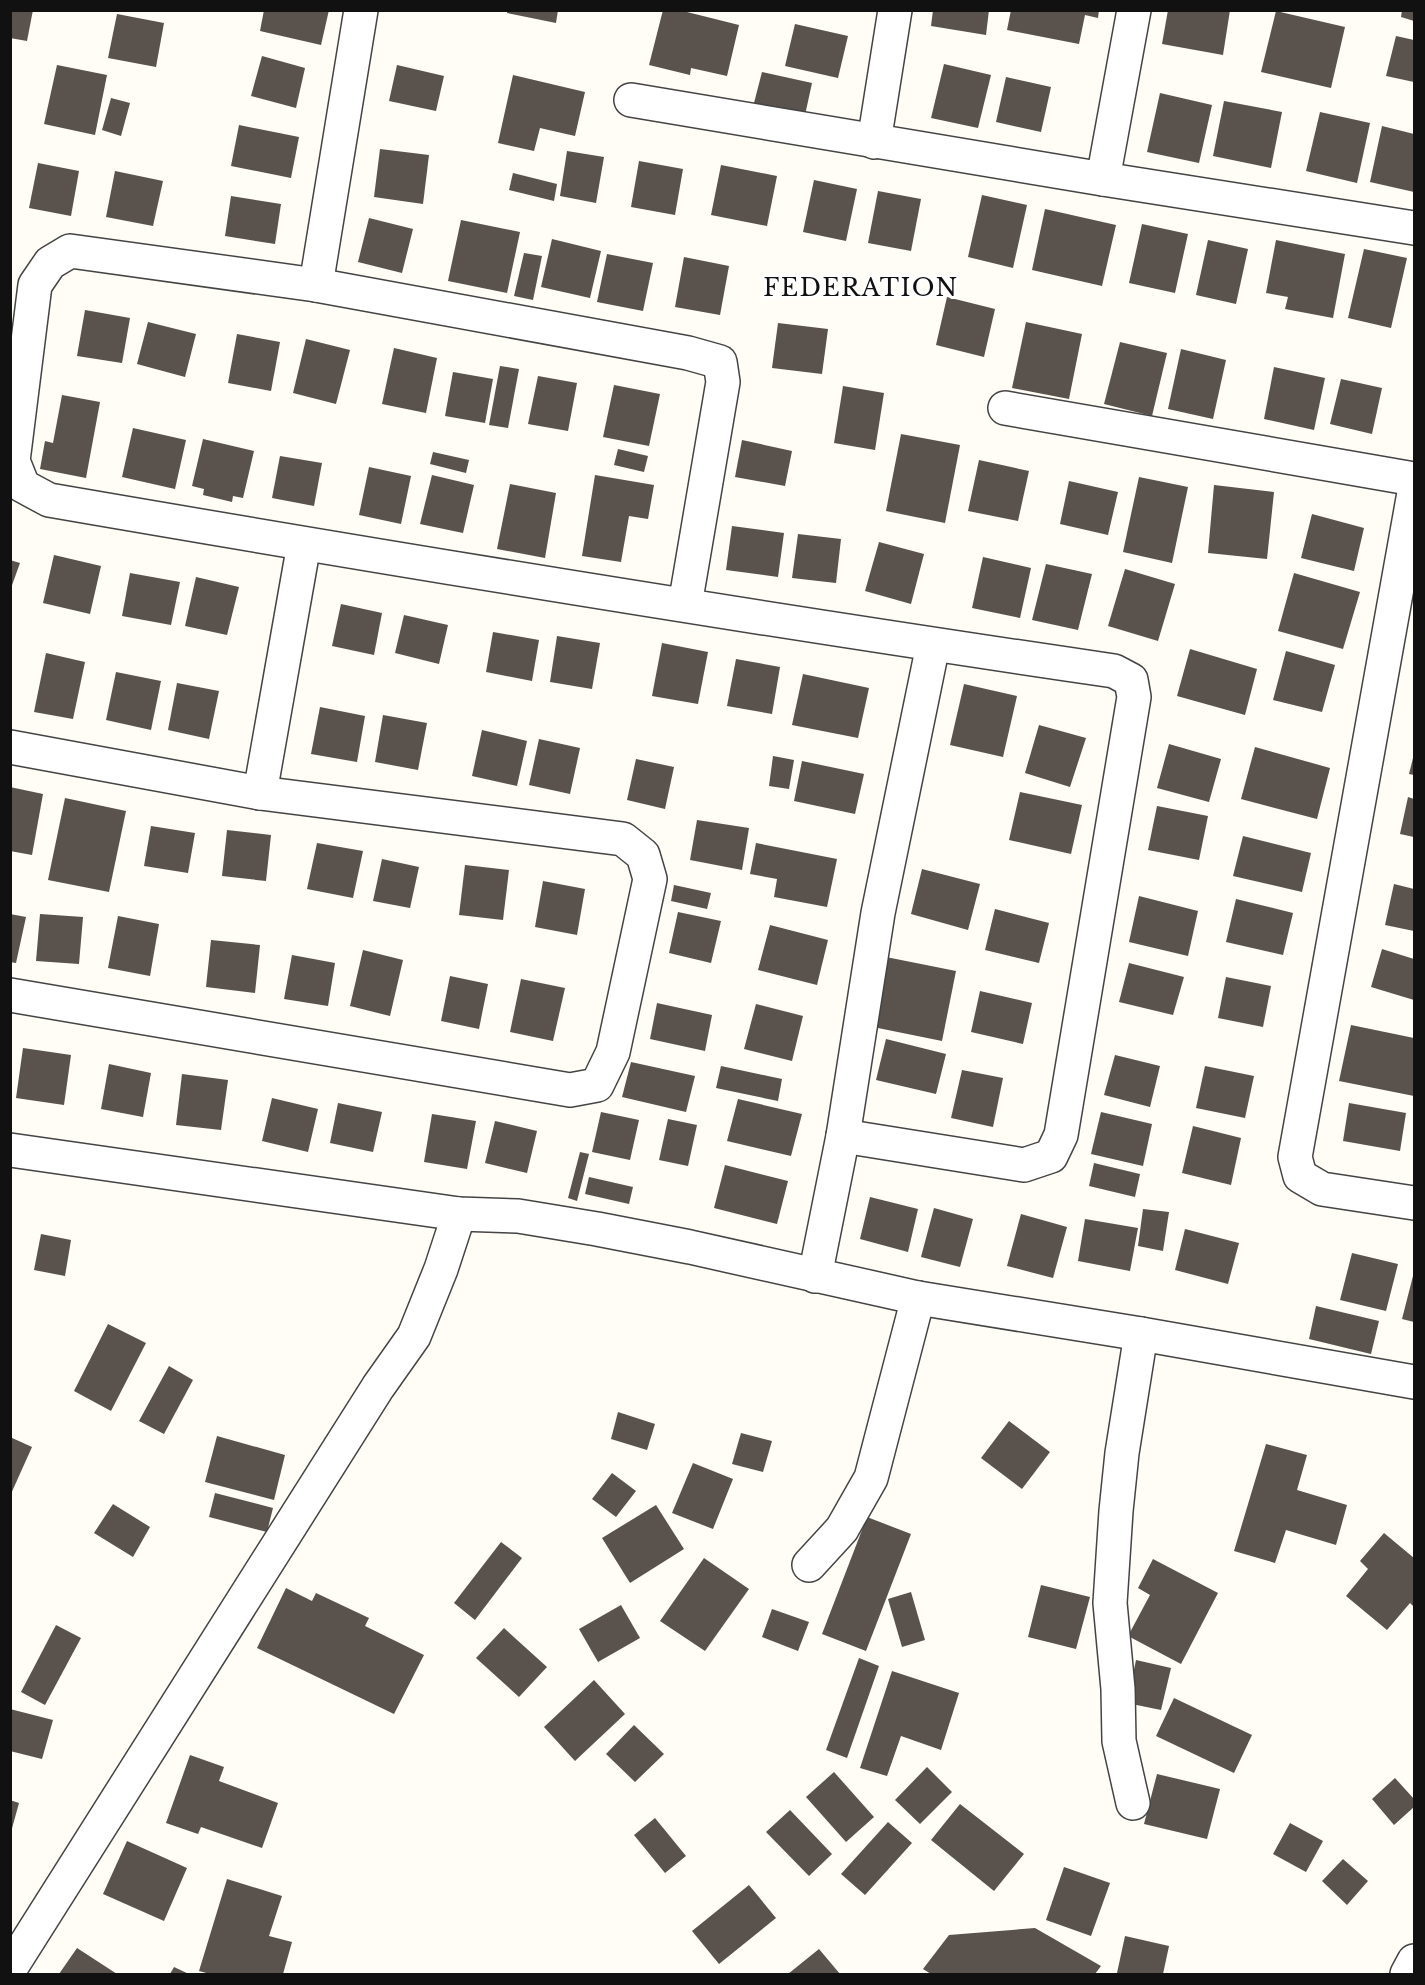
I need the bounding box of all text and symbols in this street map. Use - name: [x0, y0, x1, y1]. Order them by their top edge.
- district label: FEDERATION: [763, 273, 959, 302]

